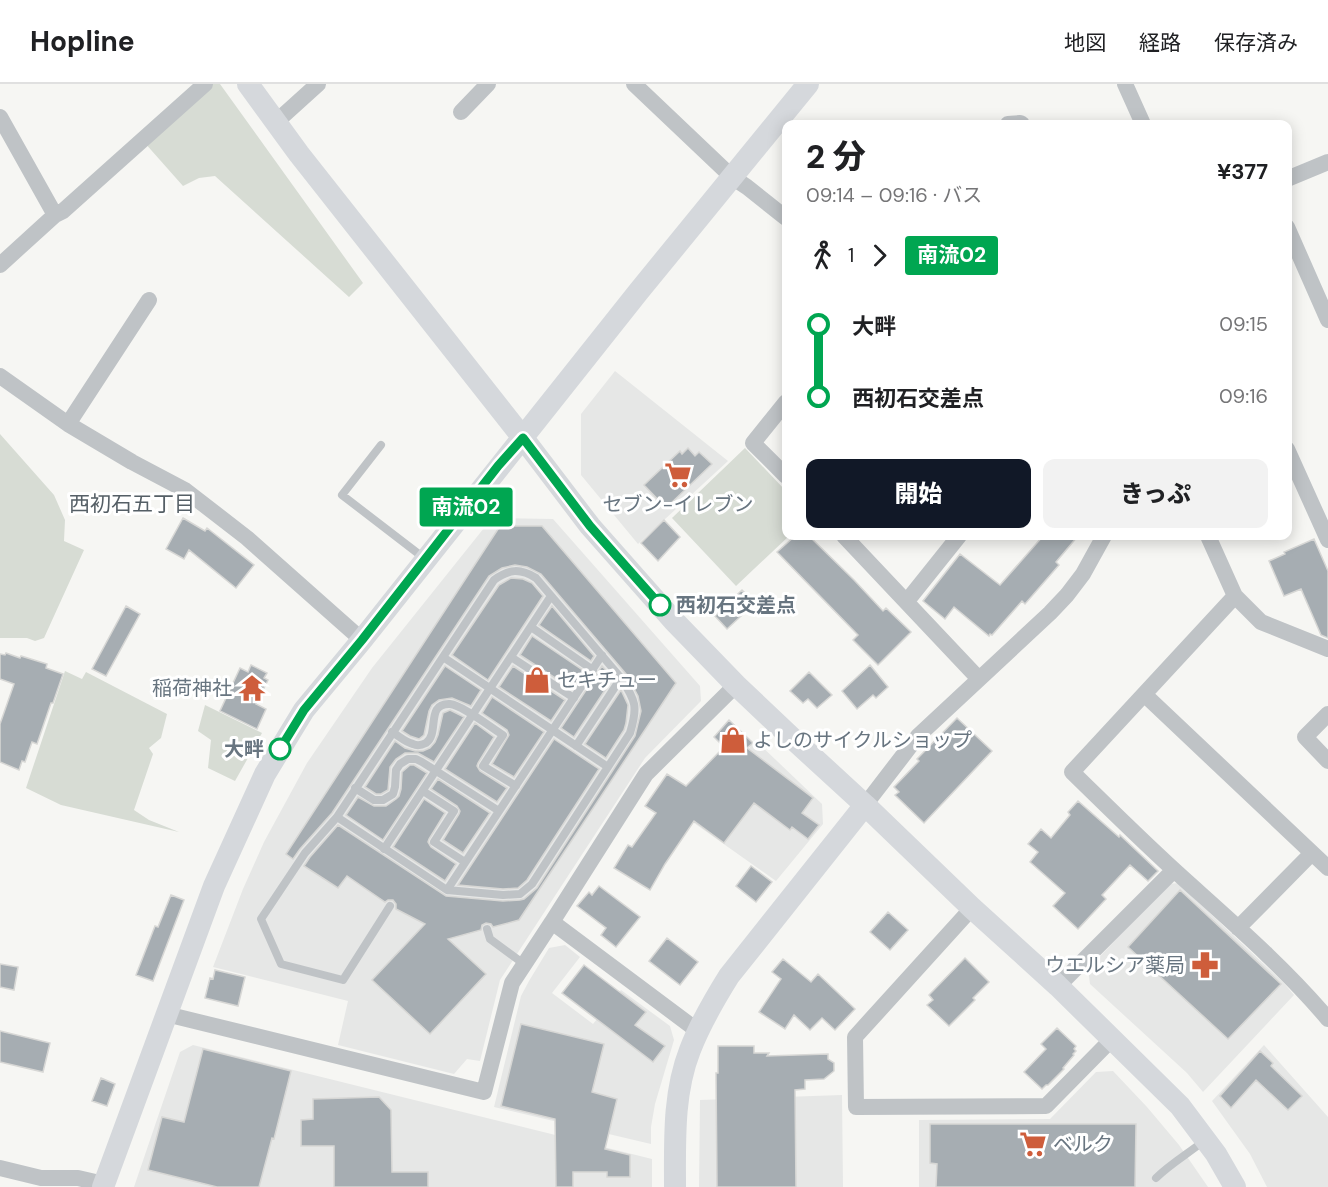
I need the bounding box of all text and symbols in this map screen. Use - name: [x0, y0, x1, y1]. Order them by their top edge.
- text: Hopline: [30, 23, 135, 60]
- text: 地図: [1064, 29, 1106, 57]
- text: 経路: [1139, 29, 1181, 57]
- text: 保存済み: [1214, 29, 1298, 57]
- text: 2 分: [806, 135, 866, 178]
- text: ¥377: [1217, 157, 1268, 186]
- text: 09:14 – 09:16 · バス: [806, 182, 982, 208]
- icon: walk: [806, 239, 839, 272]
- icon: forward: [863, 239, 896, 272]
- text: 南流02: [917, 241, 986, 269]
- text: 1: [848, 242, 854, 268]
- text: 09:15: [1219, 311, 1268, 337]
- text: 大畔: [852, 312, 896, 341]
- text: 09:16: [1219, 383, 1268, 409]
- text: 西初石交差点: [852, 384, 984, 413]
- button: 開始: [806, 459, 1031, 528]
- button: きっぷ: [1043, 459, 1268, 528]
- supermarket icon: セブン-イレブン: [663, 460, 693, 490]
- line badge: 南流02: [424, 488, 508, 526]
- district label: 西初石五丁目: [69, 490, 195, 518]
- place label: セブン-イレブン: [603, 491, 753, 517]
- text: 南流02: [432, 493, 500, 521]
- place label: 西初石交差点: [676, 592, 796, 618]
- marker: 西初石交差点: [649, 594, 671, 616]
- shop icon: セキチュー: [522, 665, 552, 695]
- place label: セキチュー: [557, 667, 657, 693]
- temple icon: 稲荷神社: [237, 673, 267, 703]
- place label: 稲荷神社: [152, 675, 232, 701]
- shop icon: よしのサイクルショップ: [718, 725, 748, 755]
- place label: よしのサイクルショップ: [753, 727, 972, 753]
- place label: 大畔: [224, 736, 264, 762]
- marker: 大畔: [269, 738, 291, 760]
- pharmacy icon: ウエルシア薬局: [1190, 950, 1220, 980]
- place label: ウエルシア薬局: [1045, 952, 1185, 978]
- supermarket icon: ベルク: [1018, 1129, 1048, 1159]
- place label: ベルク: [1053, 1131, 1113, 1157]

